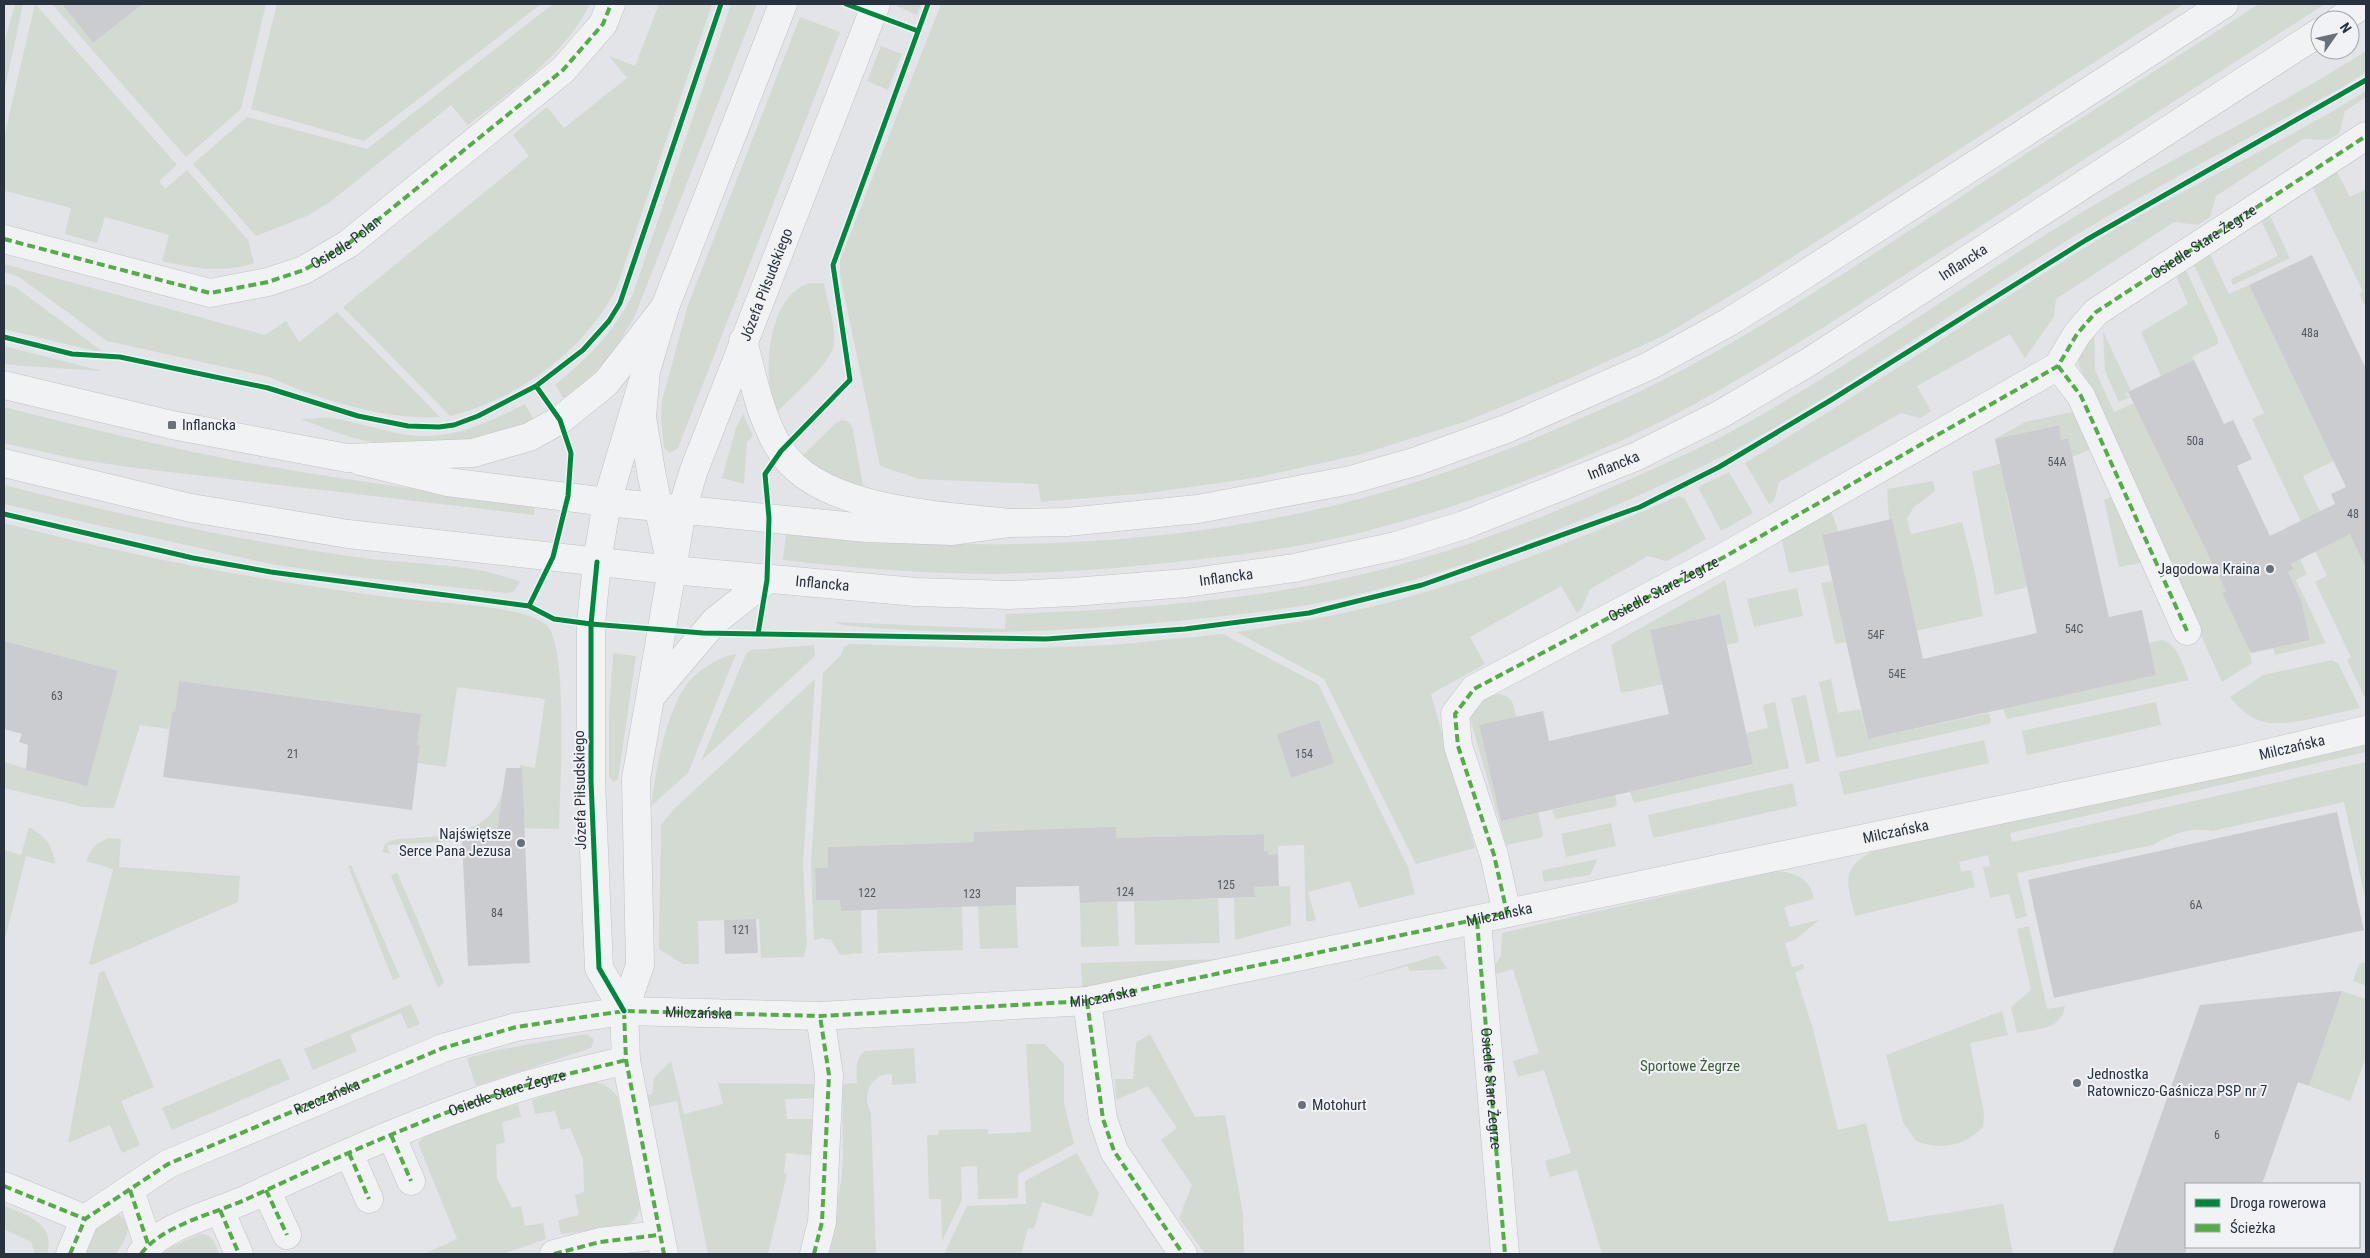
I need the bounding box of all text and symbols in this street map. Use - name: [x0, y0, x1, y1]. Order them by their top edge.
- north arrow: [2310, 10, 2360, 60]
- text: N: [2337, 20, 2355, 36]
- street label: Osiedle Stare Żegrze: [2147, 201, 2260, 283]
- street label: Osiedle Polan: [307, 212, 384, 273]
- street label: Józefa Piłsudskiego: [736, 226, 797, 344]
- street label: Inflancka: [1936, 240, 1991, 285]
- house number: 48a: [2301, 326, 2319, 340]
- place label: Inflancka: [182, 416, 236, 434]
- marker: Inflancka: [166, 419, 178, 431]
- house number: 50a: [2186, 434, 2204, 448]
- street label: Inflancka: [1585, 447, 1643, 484]
- house number: 54A: [2048, 455, 2066, 469]
- house number: 48: [2347, 507, 2359, 521]
- street label: Osiedle Stare Żegrze: [1605, 553, 1722, 626]
- place label: Jagodowa Kraina: [2158, 560, 2260, 578]
- marker: Jagodowa Kraina: [2264, 563, 2276, 575]
- street label: Inflancka: [1198, 565, 1254, 590]
- street label: Inflancka: [795, 572, 850, 595]
- house number: 54C: [2065, 622, 2084, 636]
- house number: 54F: [1867, 628, 1885, 642]
- house number: 54E: [1888, 667, 1906, 681]
- house number: 63: [51, 689, 63, 703]
- street label: Józefa Piłsudskiego: [570, 730, 590, 850]
- street label: Milczańska: [2257, 731, 2327, 764]
- house number: 21: [287, 747, 299, 761]
- house number: 154: [1295, 747, 1313, 761]
- street label: Milczańska: [1861, 816, 1930, 847]
- place label: Najświętsze Serce Pana Jezusa: [399, 825, 511, 860]
- marker: Najświętsze Serce Pana Jezusa: [515, 837, 527, 849]
- house number: 125: [1217, 878, 1235, 892]
- house number: 124: [1116, 885, 1134, 899]
- house number: 122: [858, 886, 876, 900]
- house number: 123: [963, 887, 981, 901]
- house number: 6A: [2190, 898, 2203, 912]
- street label: Milczańska: [1465, 899, 1534, 930]
- house number: 84: [491, 906, 503, 920]
- house number: 121: [732, 923, 750, 937]
- street label: Milczańska: [1069, 982, 1138, 1011]
- street label: Milczańska: [665, 1003, 732, 1023]
- street label: Osiedle Stare Żegrze: [1477, 1027, 1505, 1150]
- park label: Sportowe Żegrze: [1640, 1057, 1740, 1075]
- place label: Jednostka Ratowniczo-Gaśnicza PSP nr 7: [2087, 1065, 2267, 1100]
- street label: Osiedle Stare Żegrze: [446, 1066, 568, 1120]
- street label: Rzeczańska: [291, 1075, 363, 1119]
- marker: Jednostka Ratowniczo-Gaśnicza PSP nr 7: [2071, 1077, 2083, 1089]
- place label: Motohurt: [1312, 1096, 1367, 1114]
- marker: Motohurt: [1296, 1099, 1308, 1111]
- house number: 6: [2214, 1128, 2220, 1142]
- legend: [2185, 1183, 2360, 1248]
- text: Droga rowerowa: [2230, 1194, 2326, 1212]
- text: Ścieżka: [2230, 1219, 2276, 1237]

